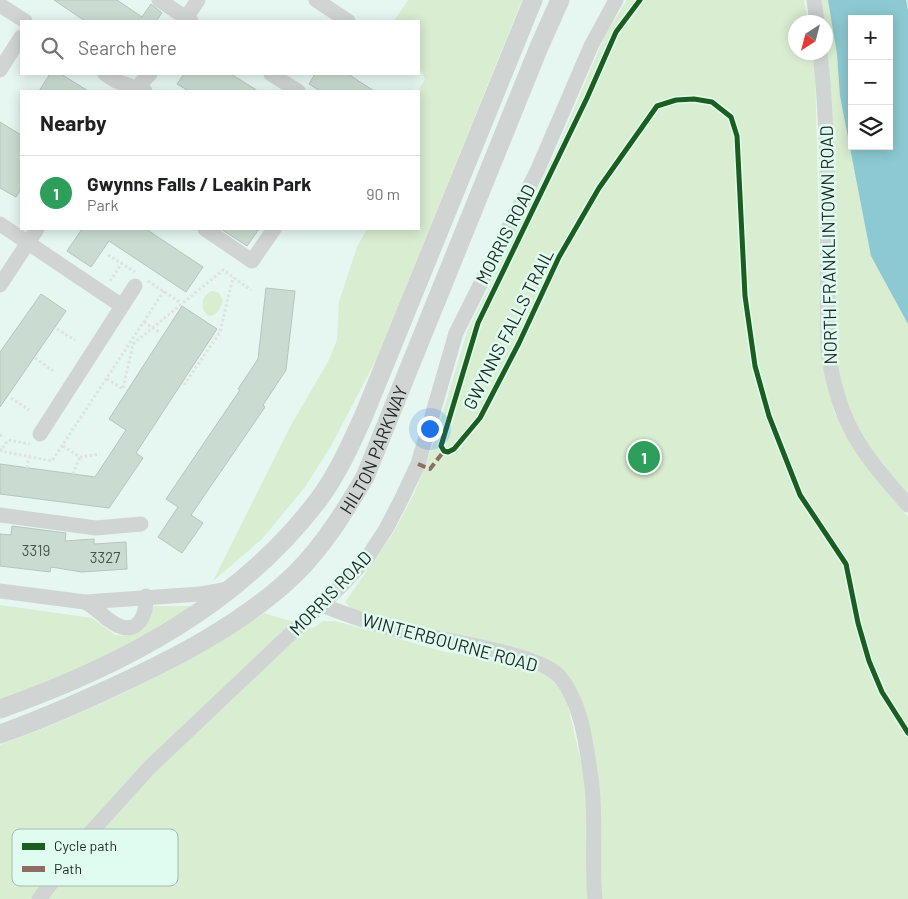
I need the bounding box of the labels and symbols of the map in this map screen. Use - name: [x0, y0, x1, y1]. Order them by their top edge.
- north arrow: [788, 15, 833, 60]
- street label: NORTH FRANKLINTOWN ROAD: [815, 125, 841, 365]
- street label: MORRIS ROAD: [470, 180, 540, 288]
- street label: GWYNNS FALLS TRAIL: [458, 245, 558, 413]
- street label: HILTON PARKWAY: [334, 382, 412, 518]
- your location: [417, 416, 443, 442]
- pin: 1: [628, 438, 660, 476]
- house number: 3319: [22, 541, 50, 559]
- street label: MORRIS ROAD: [284, 546, 376, 640]
- house number: 3327: [90, 548, 120, 566]
- street label: WINTERBOURNE ROAD: [360, 608, 540, 676]
- legend: [12, 829, 178, 886]
- text: Cycle path: [54, 837, 117, 854]
- text: Path: [54, 860, 82, 877]

